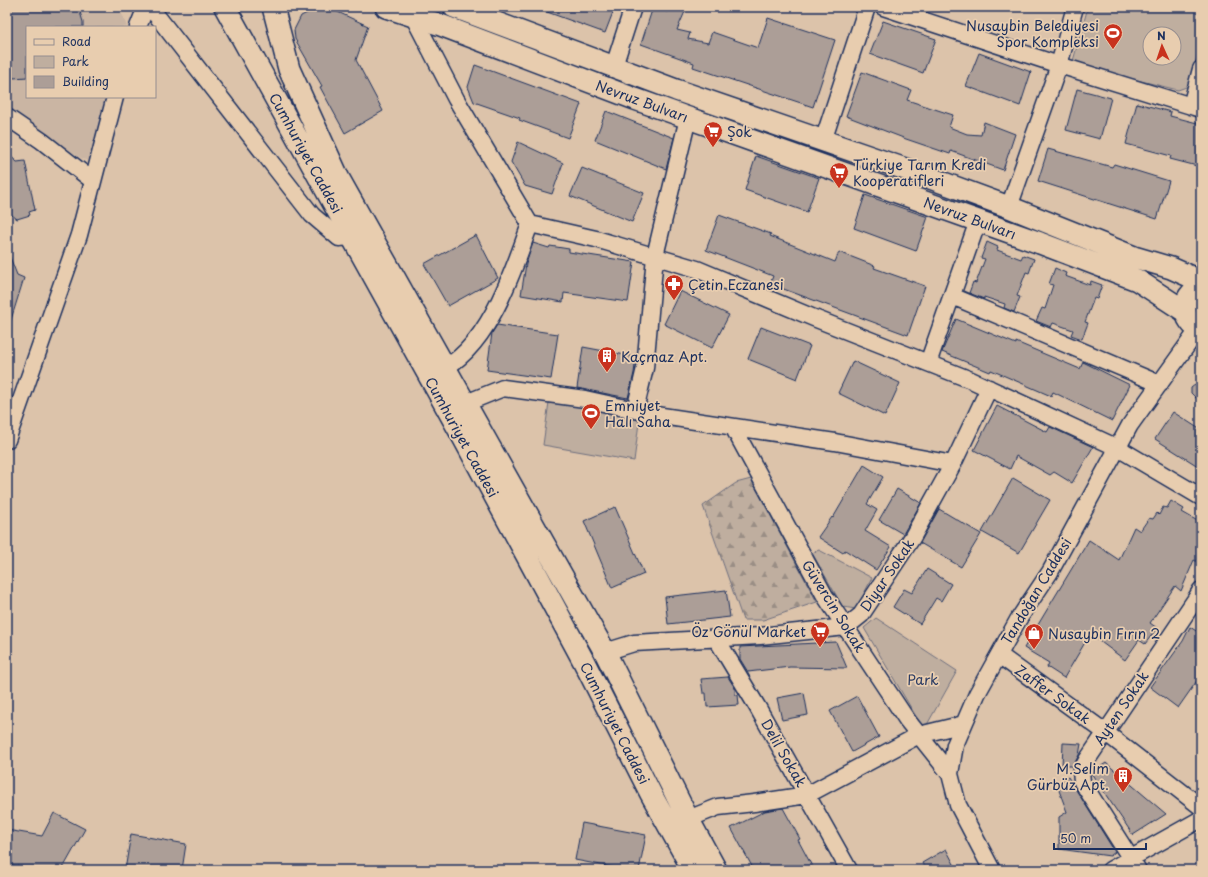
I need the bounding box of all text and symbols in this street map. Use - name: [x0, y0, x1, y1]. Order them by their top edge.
- place label: Nusaybin Belediyesi Spor Kompleksi: [966, 15, 1099, 52]
- sports icon: Nusaybin Belediyesi Spor Kompleksi: [1102, 22, 1124, 50]
- legend: [26, 26, 156, 98]
- north arrow: [1142, 26, 1182, 66]
- text: N: [1157, 27, 1167, 44]
- text: Road: [62, 32, 91, 50]
- text: Park: [62, 52, 89, 70]
- text: Building: [62, 72, 109, 90]
- street label: Nevruz Bulvarı: [593, 75, 691, 127]
- street label: Cumhuriyet Caddesi: [264, 89, 348, 217]
- supermarket icon: Şok: [702, 120, 724, 148]
- place label: Şok: [727, 121, 752, 142]
- place label: Türkiye Tarım Kredi Kooperatifleri: [853, 154, 987, 191]
- supermarket icon: Türkiye Tarım Kredi Kooperatifleri: [828, 161, 850, 189]
- street label: Nevruz Bulvarı: [921, 192, 1019, 244]
- pharmacy icon: Çetin Eczanesi: [663, 273, 685, 301]
- place label: Çetin Eczanesi: [688, 274, 784, 295]
- building icon: Kaçmaz Apt.: [596, 345, 618, 373]
- place label: Kaçmaz Apt.: [621, 346, 708, 367]
- street label: Cumhuriyet Caddesi: [420, 373, 504, 501]
- place label: Emniyet Halı Saha: [605, 395, 671, 432]
- sports icon: Emniyet Halı Saha: [580, 402, 602, 430]
- street label: Tandoğan Caddesi: [996, 533, 1076, 648]
- street label: Diyar Sokak: [855, 534, 919, 616]
- street label: Güvercin Sokak: [797, 556, 871, 656]
- supermarket icon: Öz Gönül Market: [809, 620, 831, 648]
- place label: Öz Gönül Market: [691, 621, 806, 642]
- shop icon: Nusaybin Fırın 2: [1023, 622, 1045, 650]
- place label: Nusaybin Fırın 2: [1048, 623, 1160, 644]
- street label: Cumhuriyet Caddesi: [575, 658, 655, 788]
- street label: Zaffer Sokak: [1011, 659, 1095, 729]
- street label: Ayten Sokak: [1088, 667, 1154, 749]
- park label: Park: [907, 669, 939, 690]
- street label: Delil Sokak: [756, 715, 812, 791]
- place label: M.Selim Gürbüz Apt.: [1027, 758, 1109, 795]
- building icon: M.Selim Gürbüz Apt.: [1112, 765, 1134, 793]
- scale bar: [1054, 825, 1146, 851]
- text: 50 m: [1060, 829, 1091, 847]

